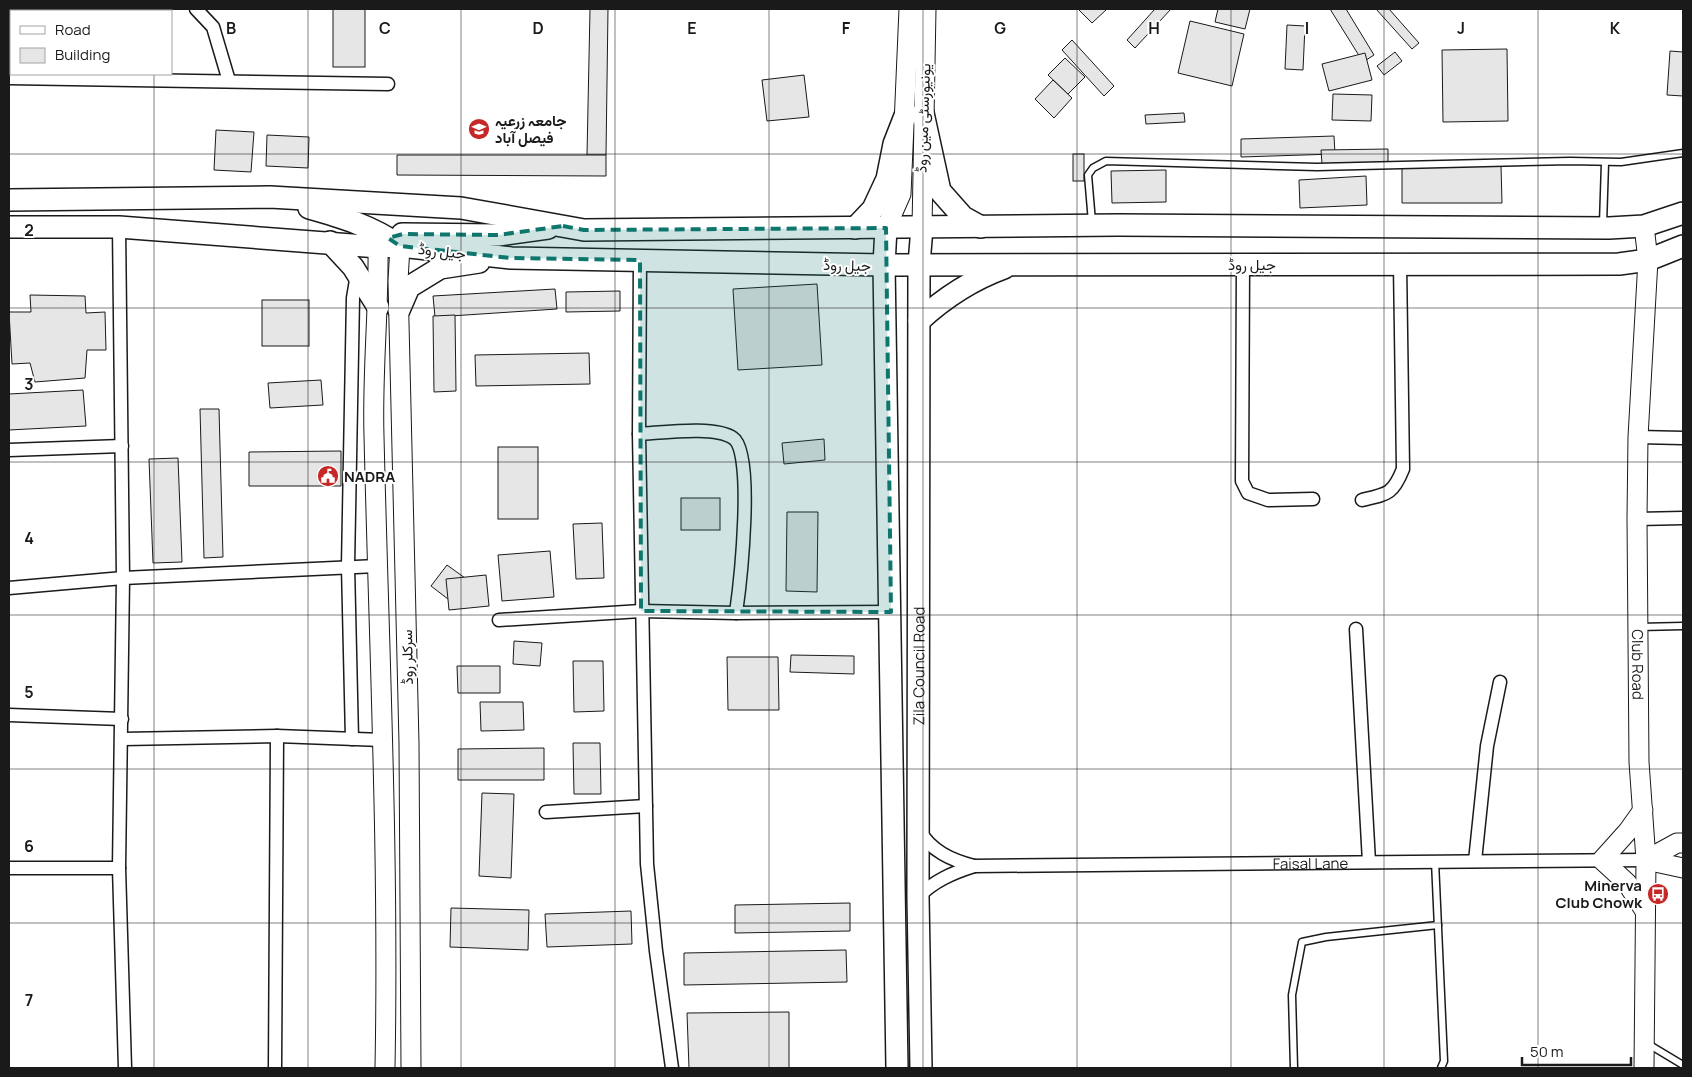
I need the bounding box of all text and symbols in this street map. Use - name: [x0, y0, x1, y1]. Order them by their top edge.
- legend: [10, 10, 172, 75]
- text: B: [226, 17, 236, 39]
- text: C: [379, 17, 391, 39]
- text: D: [532, 17, 544, 39]
- text: E: [687, 17, 697, 39]
- text: F: [842, 17, 851, 39]
- text: G: [994, 17, 1006, 39]
- text: H: [1148, 17, 1160, 39]
- text: I: [1305, 17, 1309, 39]
- text: J: [1457, 17, 1465, 39]
- text: K: [1610, 17, 1621, 39]
- text: Road: [55, 19, 91, 40]
- text: Building: [55, 44, 110, 65]
- street label: یونیورسٹی مین روڈ: [911, 63, 935, 173]
- place label: جامعہ زرعیہ فیصل آباد: [495, 110, 566, 148]
- school or university icon: جامعہ زرعیہ فیصل آباد: [467, 117, 491, 141]
- text: 2: [24, 219, 34, 241]
- street label: جیل روڈ: [417, 238, 467, 264]
- street label: جیل روڈ: [823, 254, 871, 276]
- street label: جیل روڈ: [1228, 254, 1276, 275]
- text: 3: [24, 373, 34, 395]
- public building icon: NADRA: [316, 464, 340, 488]
- place label: NADRA: [344, 466, 395, 487]
- text: 4: [24, 527, 34, 549]
- street label: Zila Council Road: [908, 607, 929, 725]
- street label: سرکلر روڈ: [396, 629, 418, 685]
- street label: Club Road: [1627, 629, 1649, 700]
- text: 5: [24, 681, 34, 703]
- text: 6: [24, 835, 34, 857]
- street label: Faisal Lane: [1272, 852, 1348, 874]
- place label: Minerva Club Chowk: [1556, 875, 1643, 913]
- bus stop icon: Minerva Club Chowk: [1646, 882, 1670, 906]
- text: 7: [25, 989, 33, 1011]
- scale bar: [1522, 1034, 1631, 1066]
- text: 50 m: [1530, 1041, 1564, 1062]

